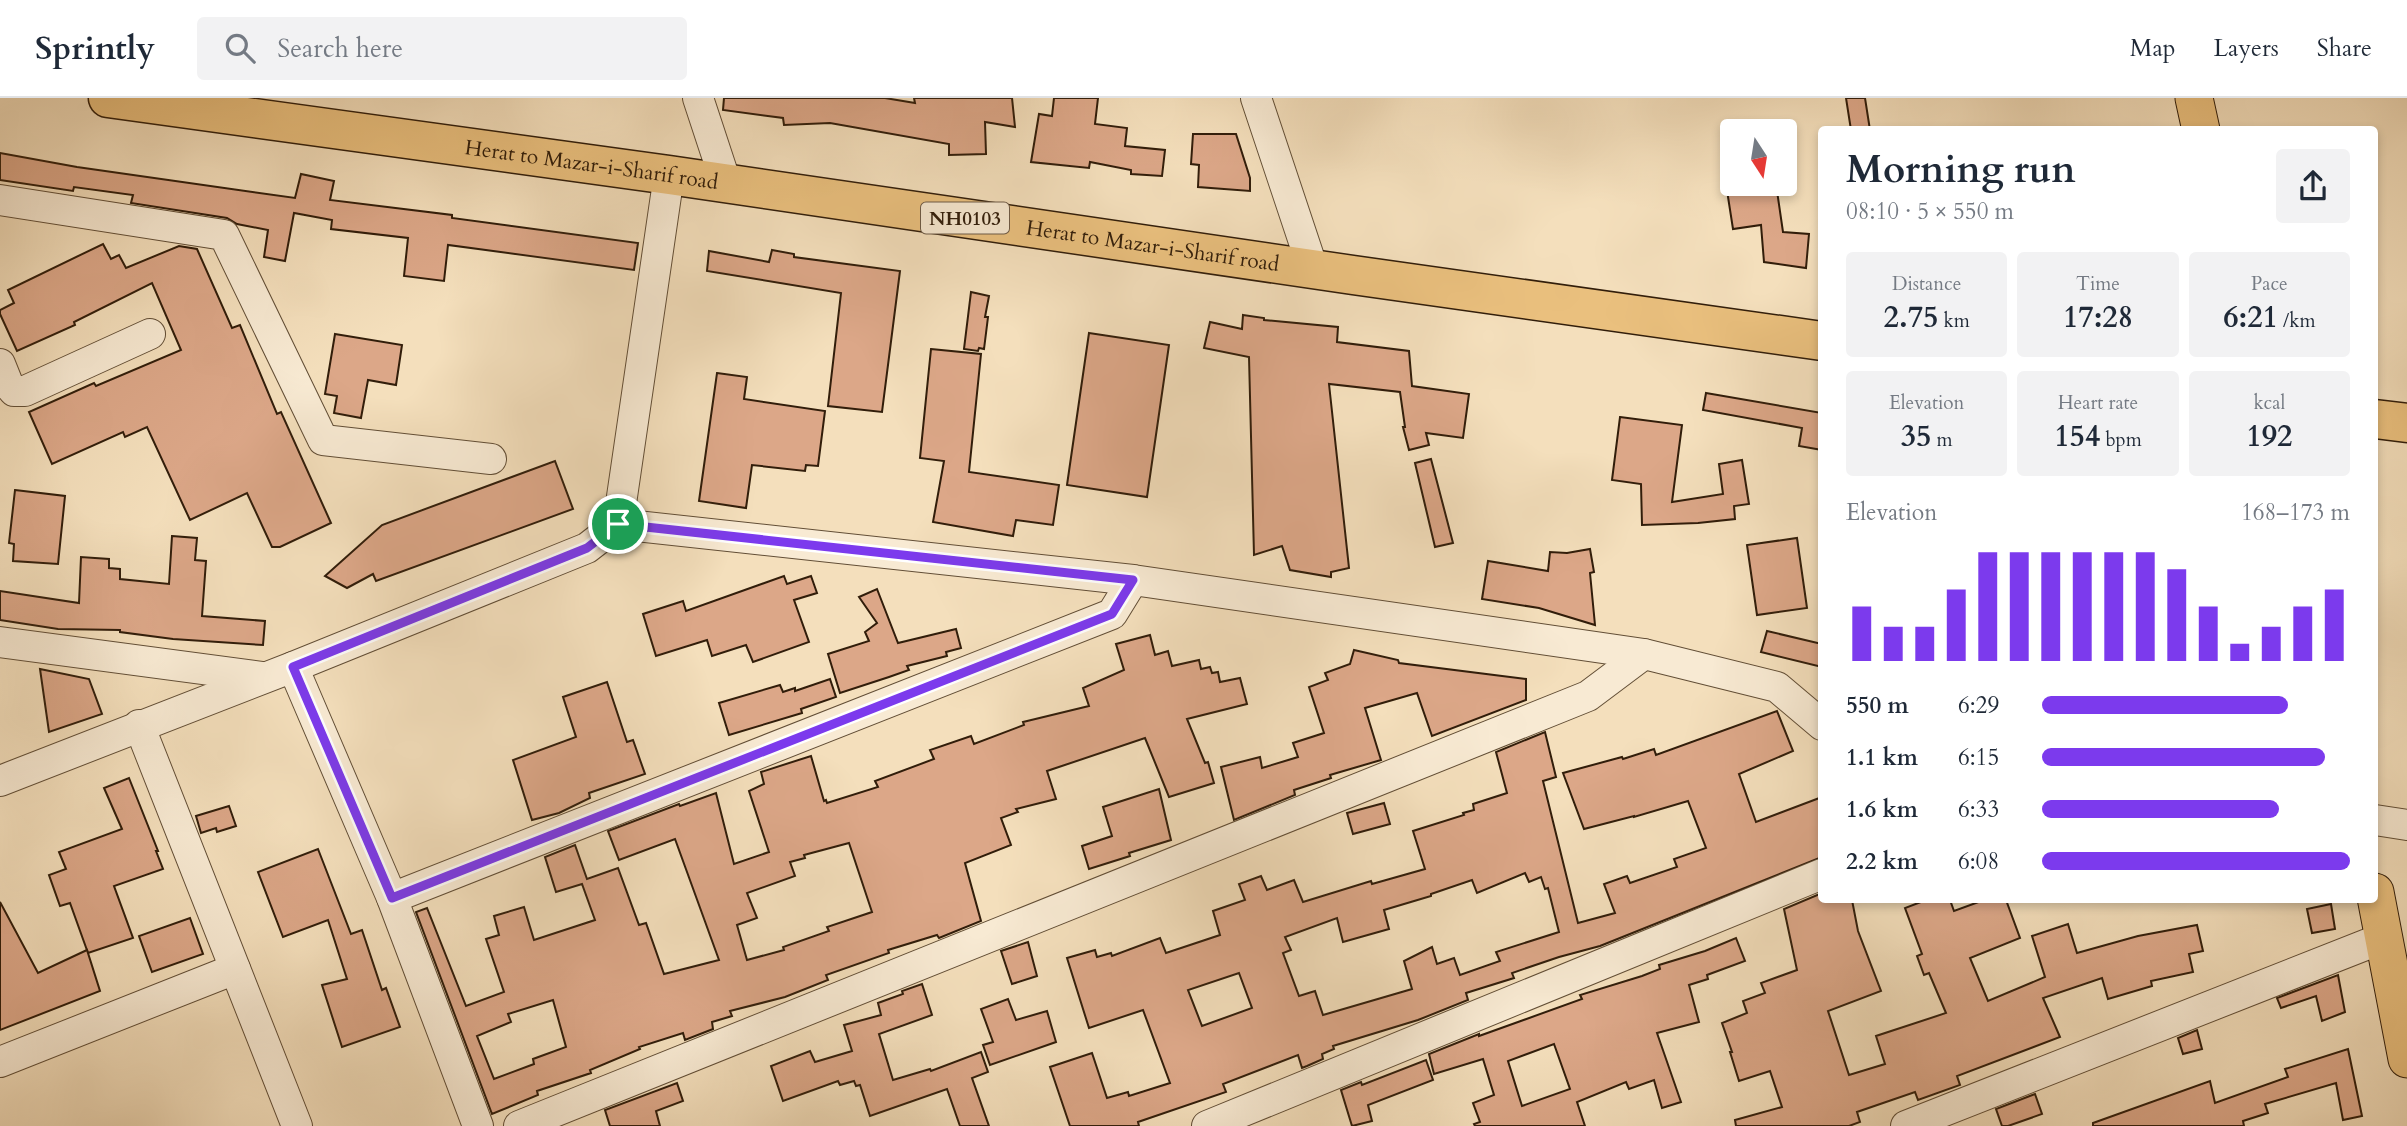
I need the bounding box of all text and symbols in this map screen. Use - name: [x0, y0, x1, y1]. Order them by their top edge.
- search box: [197, 17, 687, 80]
- text: Sprintly: [35, 26, 155, 71]
- icon: search: [221, 29, 259, 67]
- text: Search here: [277, 31, 403, 66]
- text: Map: [2130, 32, 2176, 65]
- text: Layers: [2214, 32, 2279, 65]
- text: Share: [2317, 32, 2372, 65]
- north arrow: [1720, 119, 1797, 196]
- map controls: [1720, 119, 1797, 196]
- street label: Herat to Mazar-i-Sharif road: [463, 133, 720, 197]
- text: Morning run: [1846, 144, 2076, 196]
- button: share: [2276, 149, 2350, 223]
- text: 08:10 · 5 × 550 m: [1846, 196, 2014, 227]
- road number: NH0103: [921, 202, 1009, 234]
- street label: Herat to Mazar-i-Sharif road: [1024, 213, 1281, 279]
- text: Distance: [1892, 271, 1961, 297]
- text: Time: [2076, 271, 2120, 297]
- text: Pace: [2251, 271, 2288, 297]
- text: 2.75: [1884, 297, 1938, 338]
- text: 17:28: [2063, 297, 2133, 338]
- text: 6:21: [2223, 297, 2278, 338]
- text: km: [1938, 308, 1970, 334]
- text: /km: [2278, 308, 2315, 334]
- text: Elevation: [1889, 390, 1964, 416]
- text: Heart rate: [2058, 390, 2138, 416]
- text: kcal: [2253, 390, 2285, 416]
- text: 35: [1901, 416, 1931, 457]
- text: 154: [2054, 416, 2100, 457]
- text: 192: [2246, 416, 2292, 457]
- text: m: [1931, 427, 1953, 453]
- text: bpm: [2100, 427, 2142, 453]
- pin: [588, 494, 648, 554]
- text: Elevation: [1846, 497, 1937, 528]
- text: 168–173 m: [2241, 497, 2350, 528]
- icon: arrive: [599, 505, 637, 543]
- text: 550 m: [1846, 690, 1909, 721]
- text: 6:29: [1958, 690, 1999, 721]
- text: 1.1 km: [1846, 742, 1918, 773]
- text: 6:15: [1958, 742, 1999, 773]
- text: 1.6 km: [1846, 794, 1918, 825]
- text: 6:33: [1958, 794, 1999, 825]
- text: 2.2 km: [1846, 846, 1918, 877]
- text: 6:08: [1958, 846, 1999, 877]

